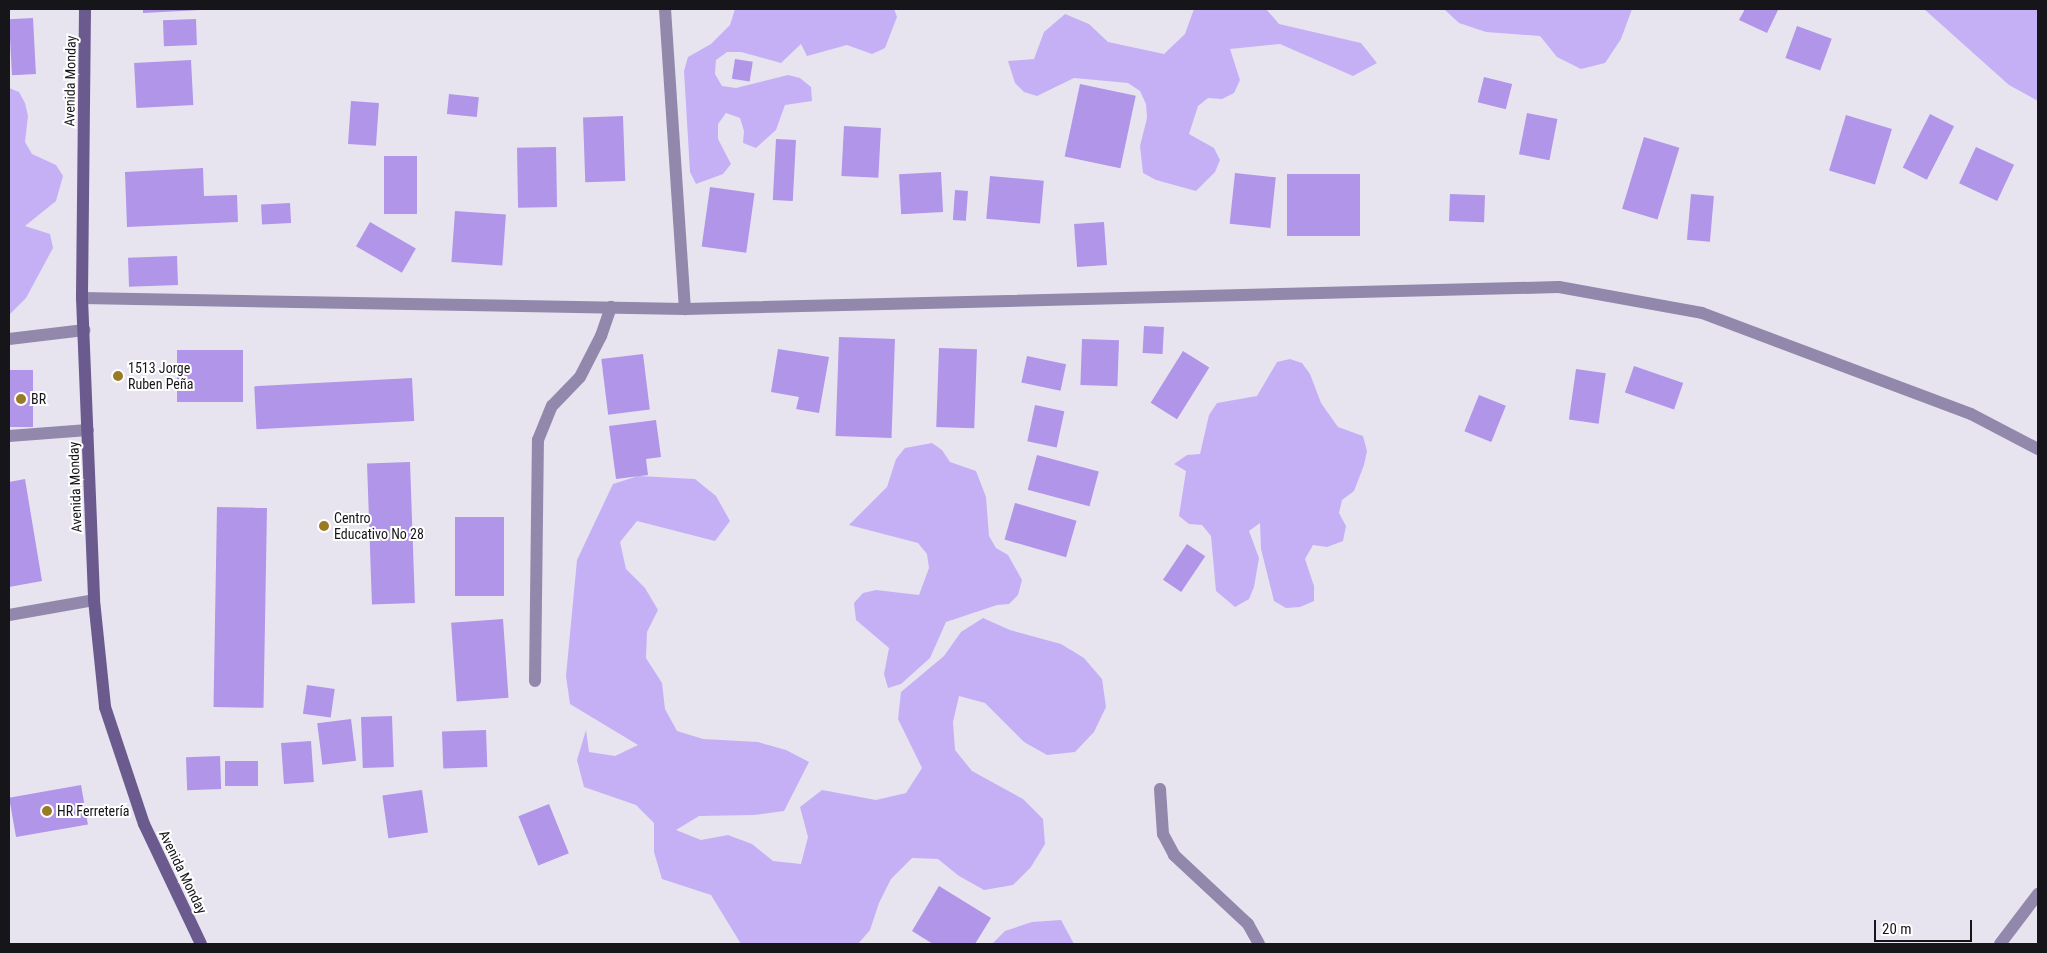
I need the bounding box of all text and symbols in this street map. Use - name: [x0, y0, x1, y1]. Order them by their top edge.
- street label: Avenida Monday: [61, 35, 79, 127]
- place label: 1513 Jorge Ruben Peña: [128, 360, 193, 392]
- marker: 1513 Jorge Ruben Peña: [112, 370, 124, 382]
- place label: BR: [31, 391, 46, 407]
- marker: BR: [15, 393, 27, 405]
- street label: Avenida Monday: [65, 441, 85, 533]
- place label: Centro Educativo No 28: [334, 510, 424, 542]
- marker: Centro Educativo No 28: [318, 520, 330, 532]
- place label: HR Ferretería: [57, 803, 129, 819]
- marker: HR Ferretería: [41, 805, 53, 817]
- street label: Avenida Monday: [156, 828, 210, 916]
- scale bar: [1877, 910, 1974, 942]
- text: 20 m: [1882, 920, 1912, 938]

